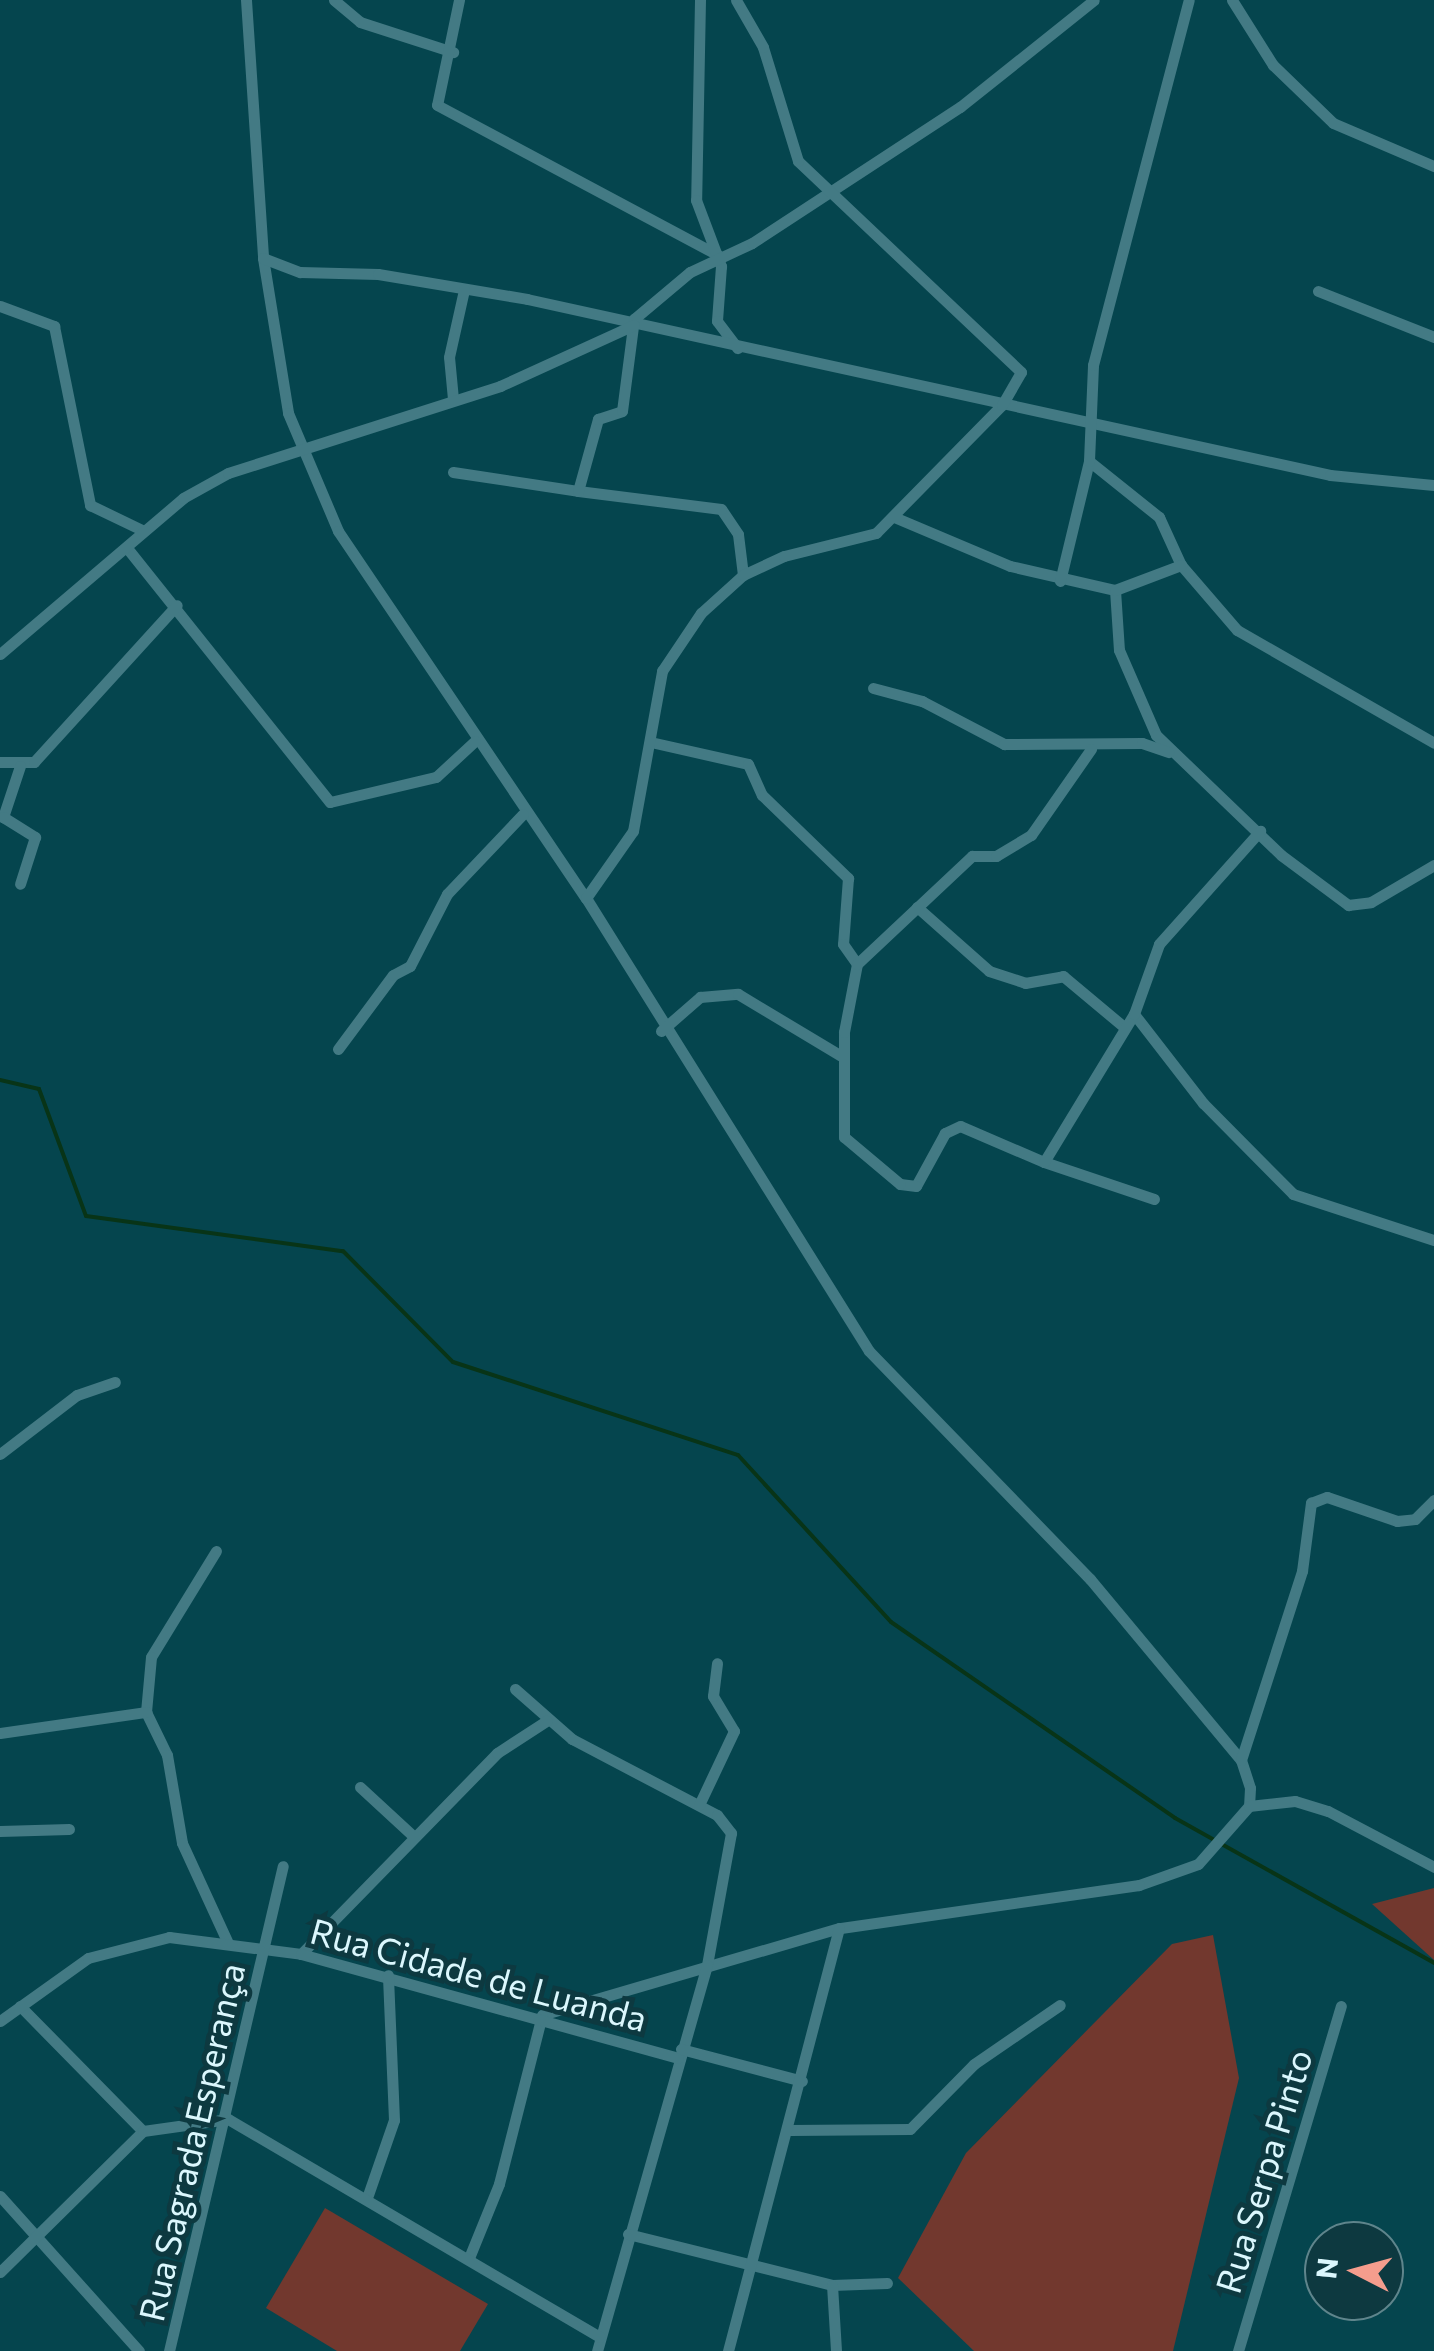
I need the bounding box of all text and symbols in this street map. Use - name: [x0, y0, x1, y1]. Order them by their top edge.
- street label: Rua Cidade de Luanda: [306, 1909, 652, 2039]
- street label: Rua Sagrada Esperança: [129, 1959, 253, 2325]
- street label: Rua Serpa Pinto: [1206, 2044, 1320, 2298]
- north arrow: [1304, 2221, 1404, 2321]
- text: N: [1308, 2256, 1344, 2280]

